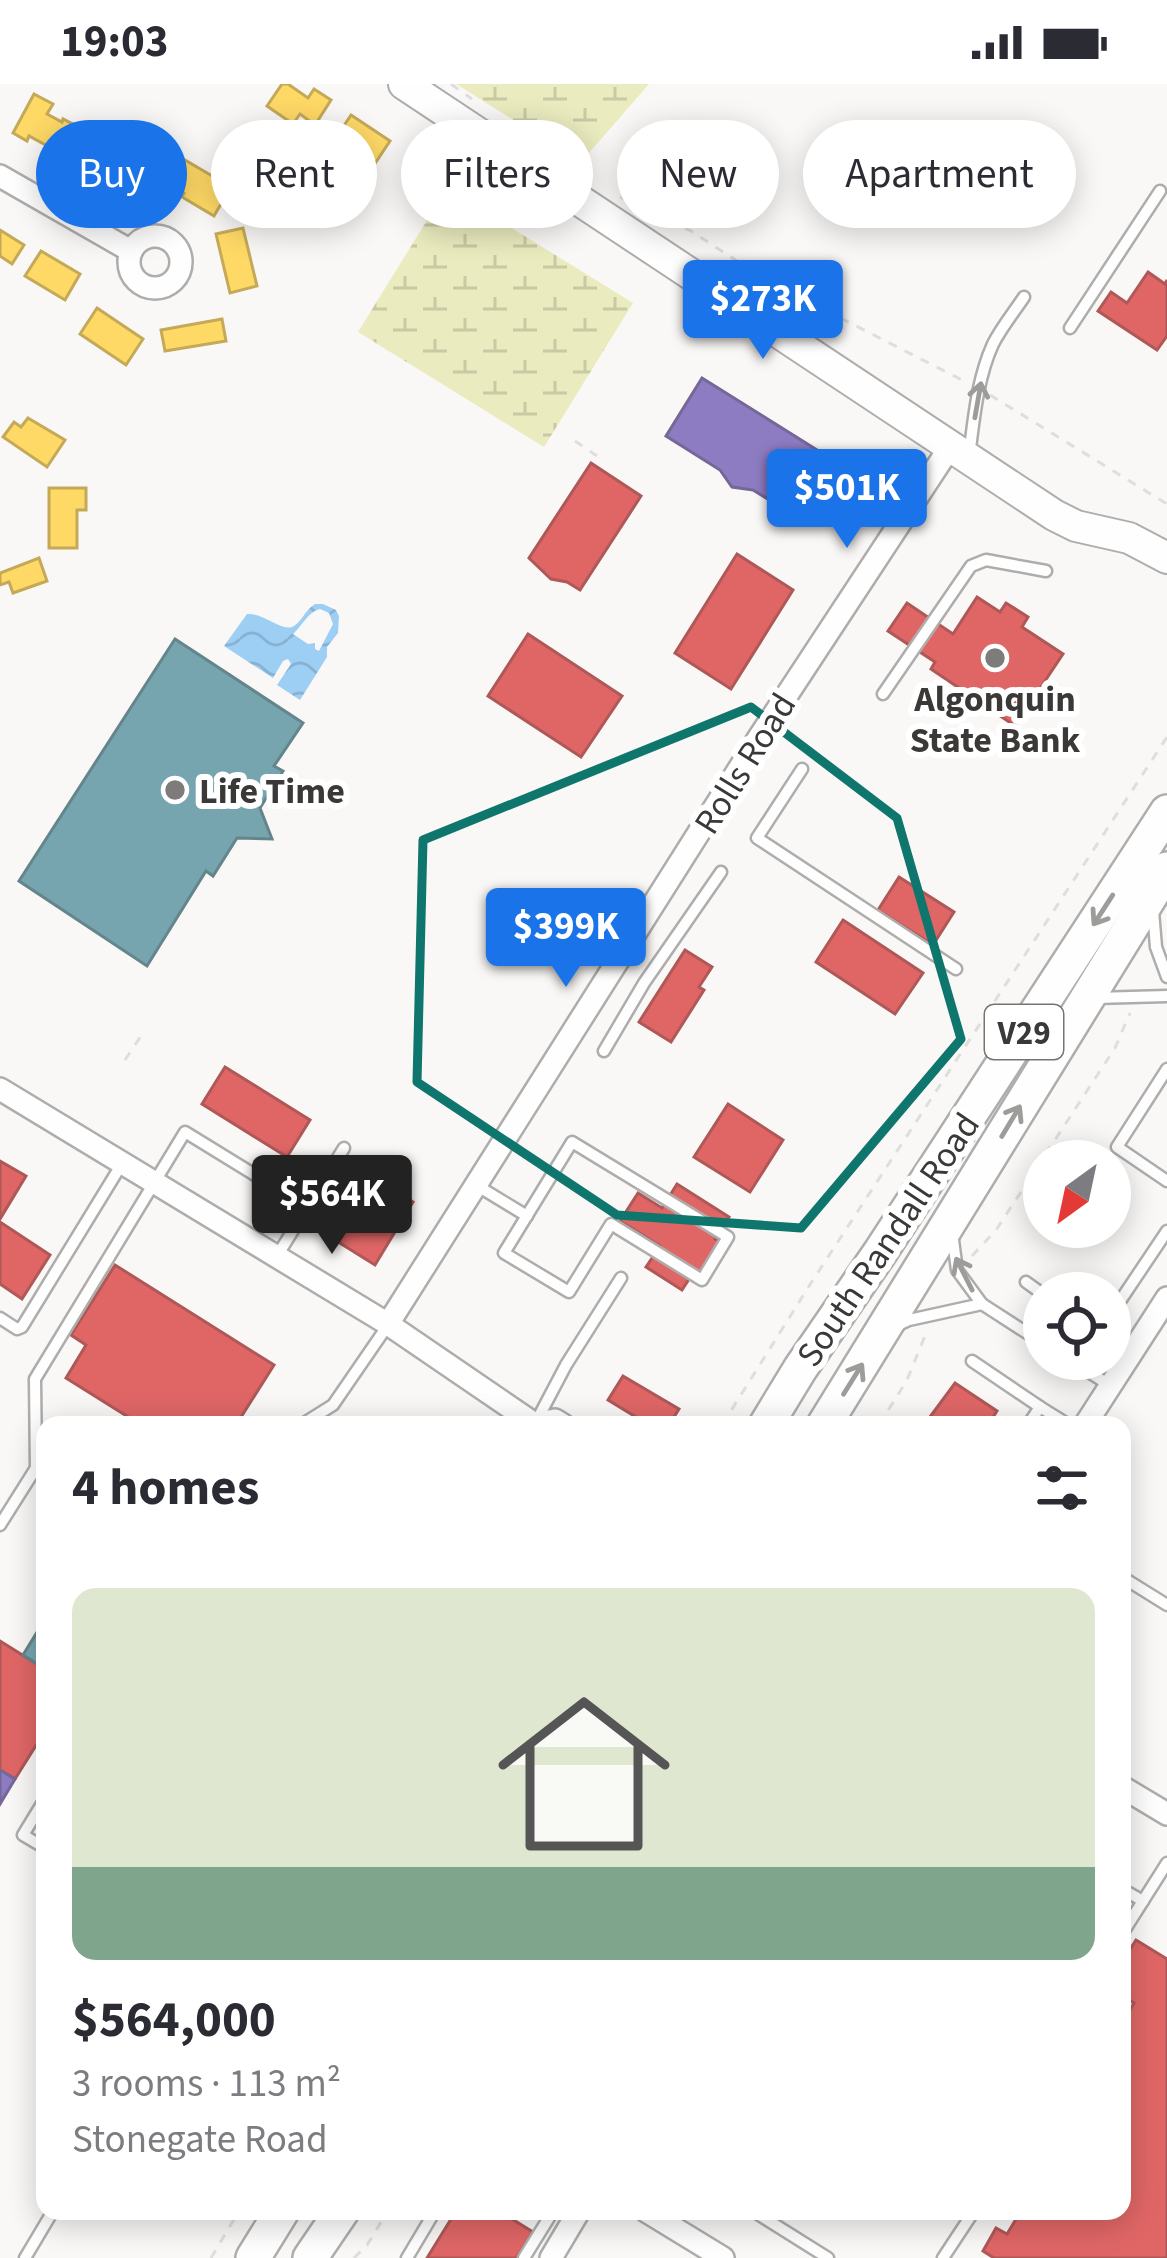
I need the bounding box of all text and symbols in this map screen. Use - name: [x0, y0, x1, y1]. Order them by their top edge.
- text: 19:03: [60, 10, 169, 74]
- chip: Buy: [36, 120, 187, 228]
- chip: Rent: [211, 120, 377, 228]
- chip: Filters: [401, 120, 593, 228]
- chip: New: [617, 120, 779, 228]
- chip: Apartment: [803, 120, 1076, 228]
- pin: $273K: [679, 260, 847, 362]
- text: $273K: [710, 271, 816, 327]
- one-way arrow: [967, 381, 990, 420]
- pin: $501K: [763, 449, 931, 551]
- text: $501K: [794, 460, 900, 516]
- marker: Algonquin State Bank: [982, 645, 1008, 671]
- place label: Algonquin State Bank: [910, 674, 1080, 766]
- street label: Rolls Road: [682, 683, 809, 844]
- place label: Life Time: [199, 766, 345, 817]
- marker: Life Time: [162, 777, 188, 803]
- pin: $399K: [482, 888, 650, 990]
- one-way arrow: [1091, 893, 1115, 927]
- text: $399K: [513, 899, 619, 955]
- road number: V29: [985, 1005, 1063, 1059]
- street label: South Randall Road: [784, 1103, 992, 1377]
- one-way arrow: [1000, 1104, 1024, 1139]
- north arrow: [1023, 1140, 1131, 1248]
- map controls: [1023, 1140, 1131, 1380]
- pin: $564K: [248, 1155, 416, 1257]
- text: $564K: [279, 1166, 385, 1222]
- one-way arrow: [952, 1256, 974, 1292]
- button: locate: [1023, 1272, 1131, 1380]
- one-way arrow: [841, 1362, 866, 1396]
- text: 4 homes: [72, 1452, 259, 1524]
- icon: filters: [1029, 1455, 1095, 1521]
- icon: home: [476, 1666, 692, 1882]
- text: $564,000: [72, 1984, 276, 2056]
- text: 3 rooms · 113 m²: [72, 2056, 341, 2112]
- text: Stonegate Road: [72, 2112, 328, 2168]

